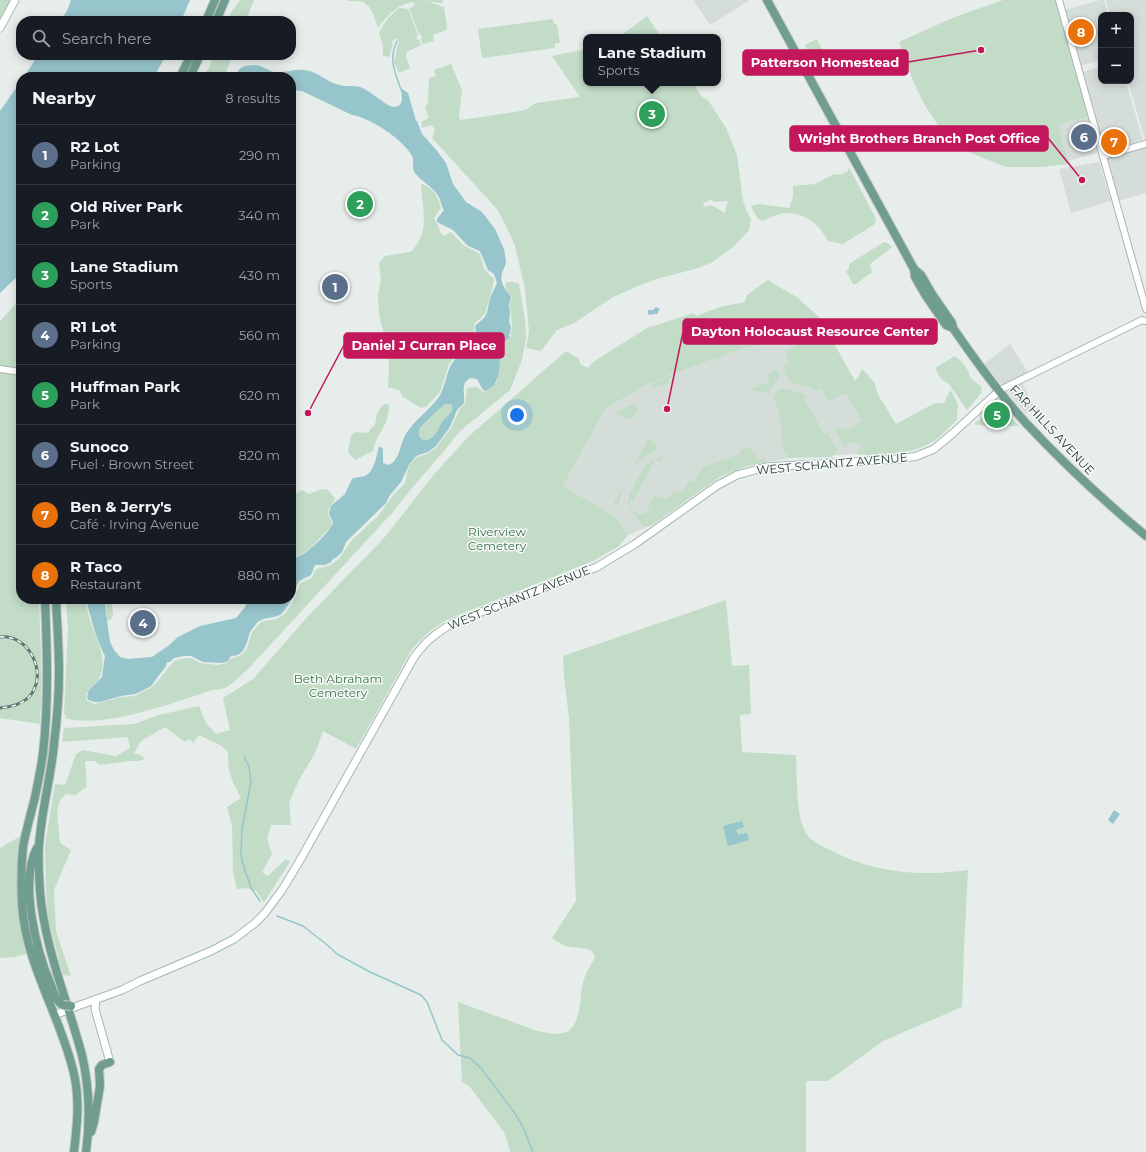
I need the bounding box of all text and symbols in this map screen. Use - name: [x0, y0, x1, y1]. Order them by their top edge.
- map controls: [1098, 12, 1134, 84]
- button: +: [1098, 12, 1134, 48]
- search box: [16, 16, 296, 60]
- pin: 8: [1068, 17, 1094, 47]
- icon: search: [30, 27, 52, 49]
- text: Search here: [62, 29, 151, 48]
- popup: [583, 34, 721, 86]
- text: Lane Stadium: [598, 43, 706, 62]
- button: −: [1098, 48, 1134, 84]
- callout: Patterson Homestead: [743, 50, 908, 75]
- text: Patterson Homestead: [751, 54, 899, 70]
- text: Sports: [598, 62, 640, 78]
- text: Nearby: [32, 88, 96, 108]
- text: 8 results: [225, 90, 280, 106]
- pin: 3: [639, 99, 665, 129]
- pin: 6: [1071, 122, 1097, 152]
- callout: Wright Brothers Branch Post Office: [790, 126, 1048, 151]
- pin: 7: [1101, 127, 1127, 157]
- text: Wright Brothers Branch Post Office: [798, 130, 1040, 146]
- text: R2 Lot: [70, 137, 119, 156]
- text: 1: [42, 147, 48, 163]
- text: 290 m: [239, 147, 280, 163]
- text: Parking: [70, 156, 121, 172]
- pin: 2: [347, 189, 373, 219]
- text: Old River Park: [70, 197, 183, 216]
- text: 2: [41, 207, 49, 223]
- text: 340 m: [238, 207, 280, 223]
- text: Park: [70, 216, 100, 232]
- text: Lane Stadium: [70, 257, 179, 276]
- text: 3: [41, 267, 49, 283]
- text: 430 m: [238, 267, 280, 283]
- pin: 1: [322, 272, 348, 302]
- text: Sports: [70, 276, 112, 292]
- text: R1 Lot: [70, 317, 117, 336]
- callout: Dayton Holocaust Resource Center: [683, 319, 937, 344]
- text: Dayton Holocaust Resource Center: [691, 323, 929, 339]
- text: 4: [41, 327, 49, 343]
- text: 560 m: [239, 327, 280, 343]
- callout: Daniel J Curran Place: [344, 333, 504, 358]
- text: Parking: [70, 336, 121, 352]
- text: Daniel J Curran Place: [352, 337, 496, 353]
- text: Huffman Park: [70, 377, 180, 396]
- street label: FAR HILLS AVENUE: [1007, 382, 1098, 478]
- text: 5: [41, 387, 49, 403]
- text: 620 m: [239, 387, 280, 403]
- text: Park: [70, 396, 100, 412]
- pin: 5: [984, 400, 1010, 430]
- your location: [507, 405, 527, 425]
- text: Sunoco: [70, 437, 129, 456]
- text: 6: [41, 447, 49, 463]
- text: 820 m: [239, 447, 280, 463]
- street label: WEST SCHANTZ AVENUE: [756, 449, 908, 478]
- text: Fuel · Brown Street: [70, 456, 194, 472]
- text: Ben & Jerry's: [70, 497, 172, 516]
- text: 7: [41, 507, 49, 523]
- text: 850 m: [239, 507, 280, 523]
- text: Café · Irving Avenue: [70, 516, 199, 532]
- park label: Riverview Cemetery: [468, 524, 527, 553]
- text: R Taco: [70, 557, 122, 576]
- street label: WEST SCHANTZ AVENUE: [446, 562, 592, 633]
- text: 8: [41, 567, 49, 583]
- text: 880 m: [238, 567, 280, 583]
- text: Restaurant: [70, 576, 141, 592]
- pin: 4: [130, 608, 156, 638]
- park label: Beth Abraham Cemetery: [294, 671, 382, 700]

